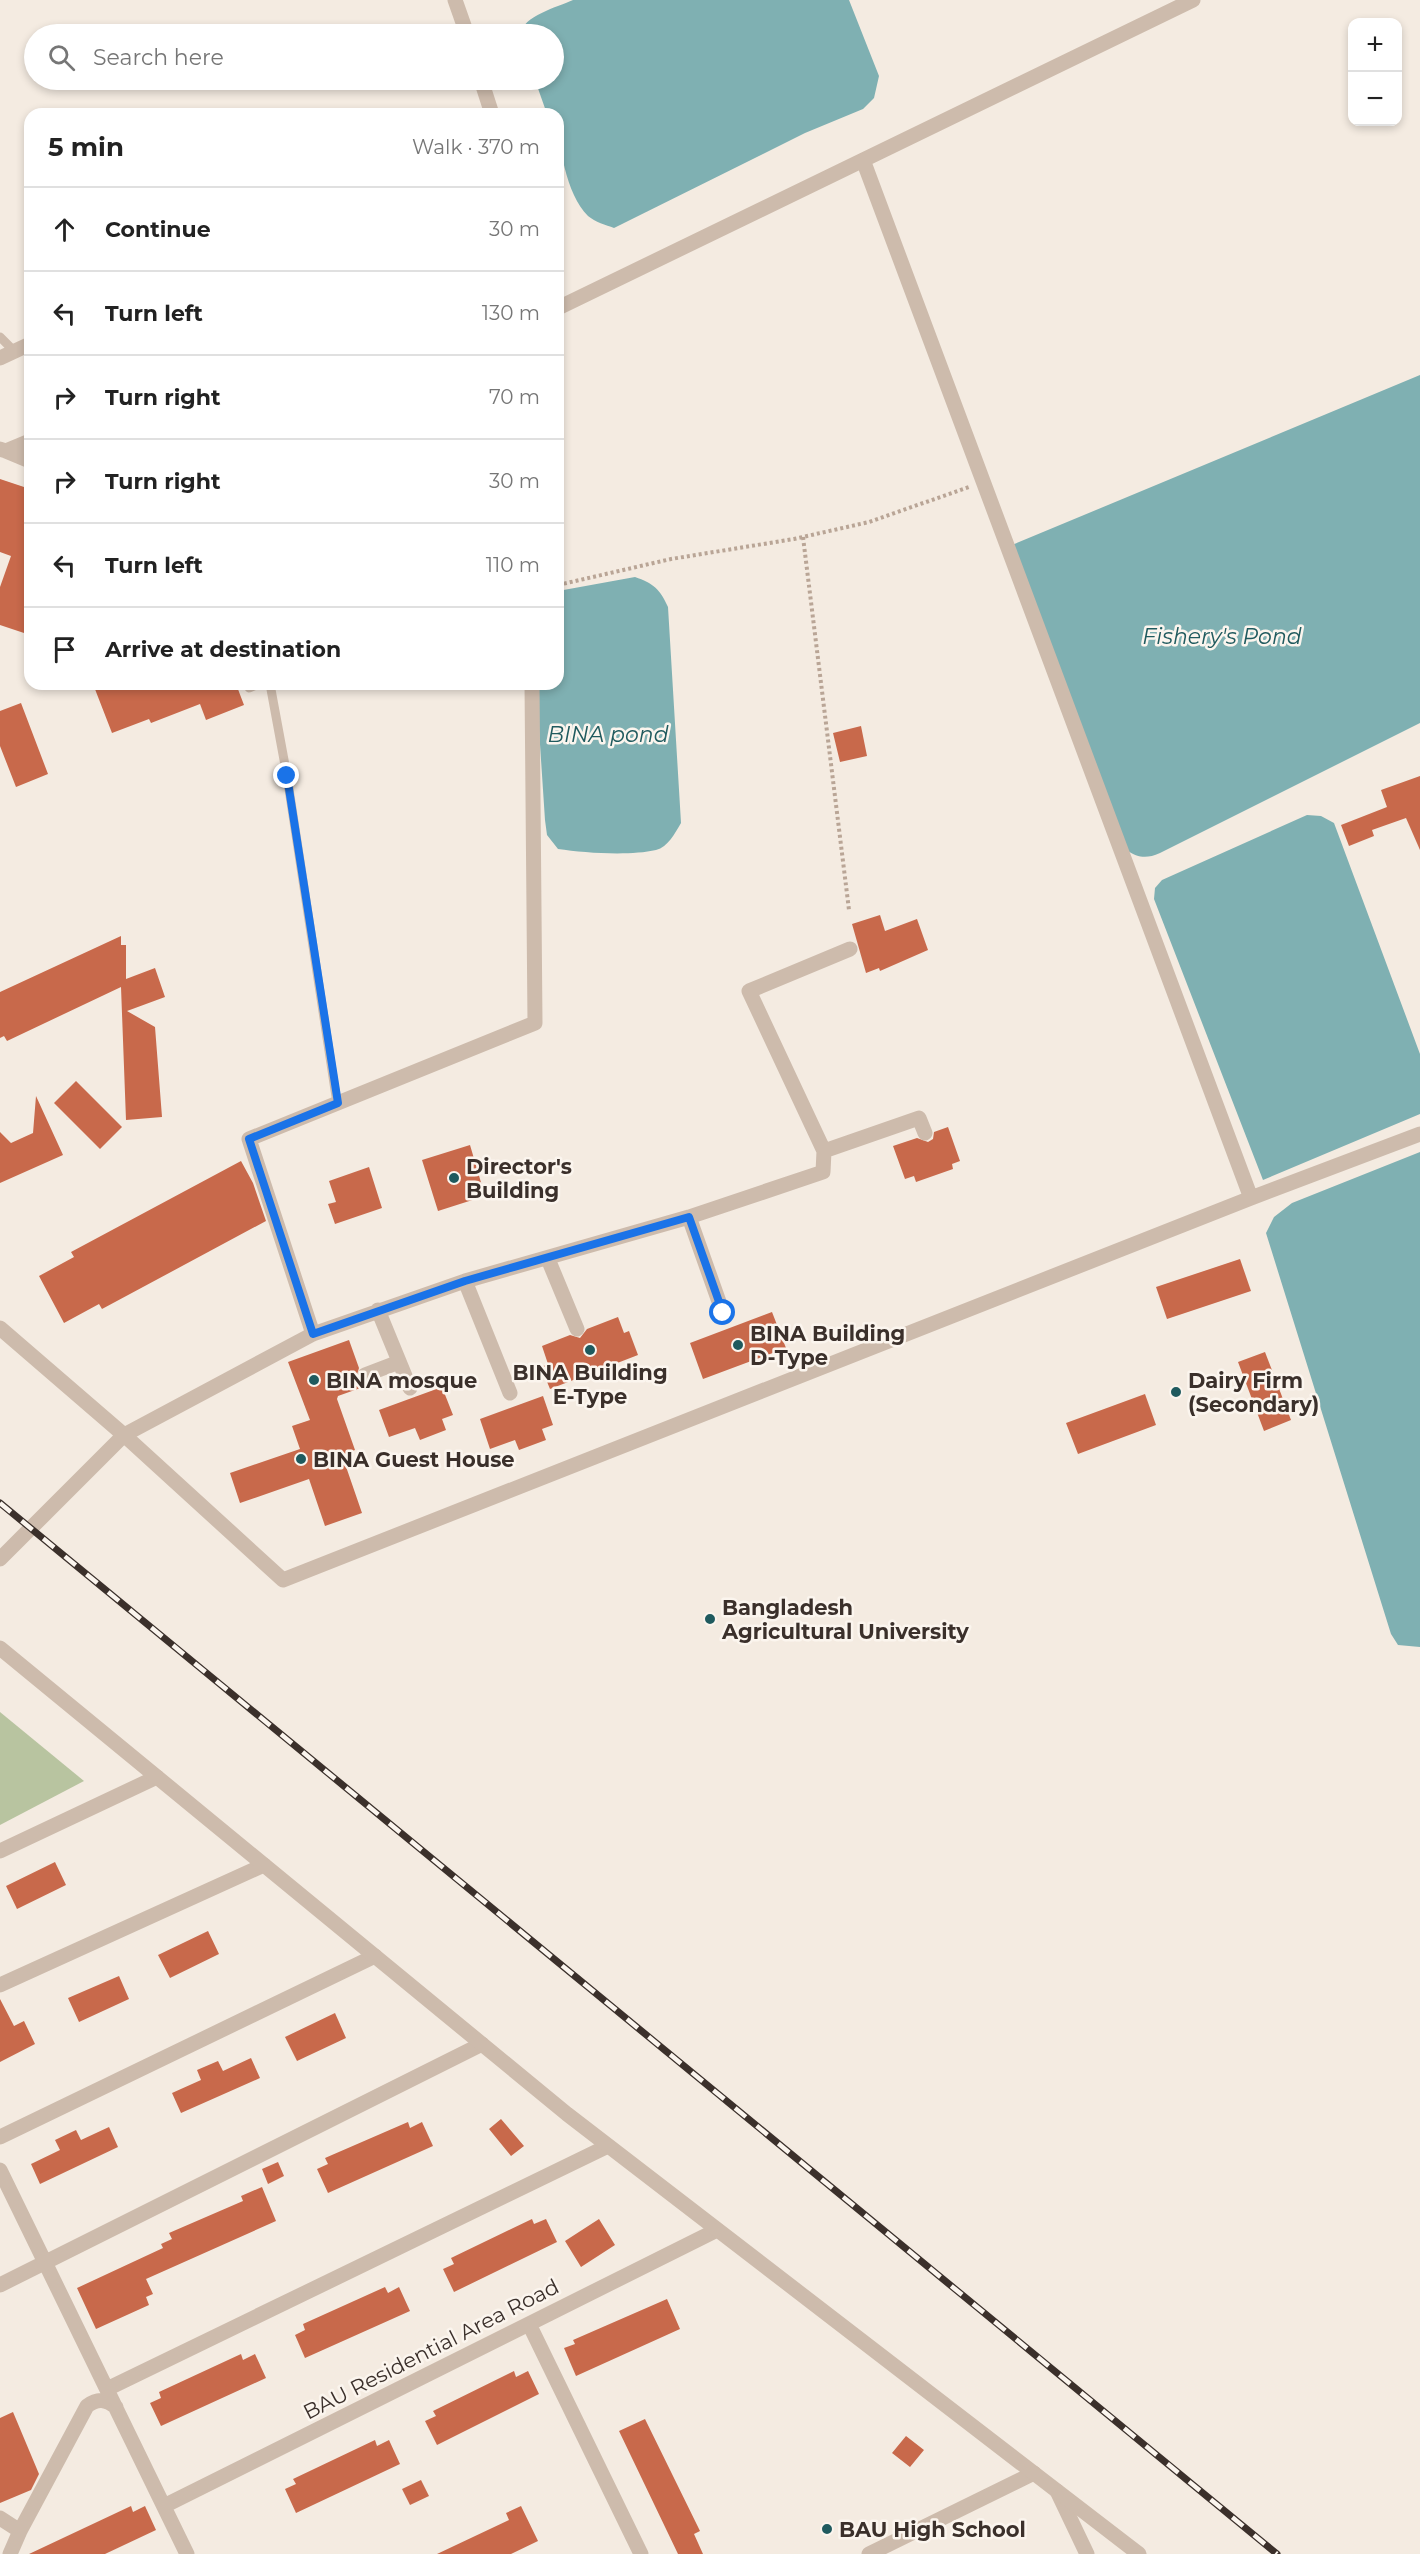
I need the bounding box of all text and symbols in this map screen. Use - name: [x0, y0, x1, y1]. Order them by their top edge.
- map controls: [1348, 18, 1402, 126]
- button: +: [1348, 18, 1402, 72]
- search box: [24, 24, 564, 90]
- icon: search: [45, 41, 78, 74]
- text: Search here: [93, 44, 224, 71]
- button: −: [1348, 72, 1402, 126]
- text: 5 min: [48, 131, 124, 163]
- text: Walk · 370 m: [412, 135, 540, 159]
- icon: ahead: [48, 213, 81, 246]
- text: Continue: [105, 216, 211, 243]
- text: 30 m: [489, 217, 540, 241]
- icon: left: [48, 297, 81, 330]
- text: Turn left: [105, 300, 203, 327]
- text: 130 m: [482, 301, 540, 325]
- icon: right: [48, 381, 81, 414]
- text: Turn right: [105, 384, 220, 411]
- text: 70 m: [489, 385, 540, 409]
- icon: right: [48, 465, 81, 498]
- text: Turn right: [105, 468, 220, 495]
- text: 30 m: [489, 469, 540, 493]
- icon: left: [48, 549, 81, 582]
- text: Turn left: [105, 552, 203, 579]
- text: 110 m: [486, 553, 540, 577]
- water label: Fishery's Pond: [1142, 623, 1302, 650]
- icon: arrive: [48, 633, 81, 666]
- text: Arrive at destination: [105, 636, 341, 663]
- water label: BINA pond: [547, 721, 669, 748]
- route end: [273, 762, 299, 788]
- place label: Director's Building: [466, 1154, 572, 1203]
- marker: Director's Building: [447, 1171, 461, 1185]
- route start: [709, 1299, 735, 1325]
- place label: BINA Building D-Type: [750, 1321, 905, 1370]
- marker: BINA Building D-Type: [731, 1338, 745, 1352]
- marker: BINA Building E-Type: [583, 1343, 597, 1357]
- place label: BINA Building E-Type: [512, 1360, 668, 1409]
- place label: BINA mosque: [326, 1368, 477, 1393]
- place label: Dairy Firm (Secondary): [1188, 1368, 1319, 1417]
- marker: BINA mosque: [307, 1373, 321, 1387]
- marker: Dairy Firm (Secondary): [1169, 1385, 1183, 1399]
- place label: BINA Guest House: [313, 1447, 515, 1472]
- marker: BINA Guest House: [294, 1452, 308, 1466]
- place label: Bangladesh Agricultural University: [721, 1595, 969, 1644]
- marker: Bangladesh Agricultural University: [703, 1612, 717, 1626]
- street label: BAU Residential Area Road: [299, 2273, 563, 2425]
- place label: BAU High School: [839, 2517, 1026, 2542]
- marker: BAU High School: [820, 2522, 834, 2536]

